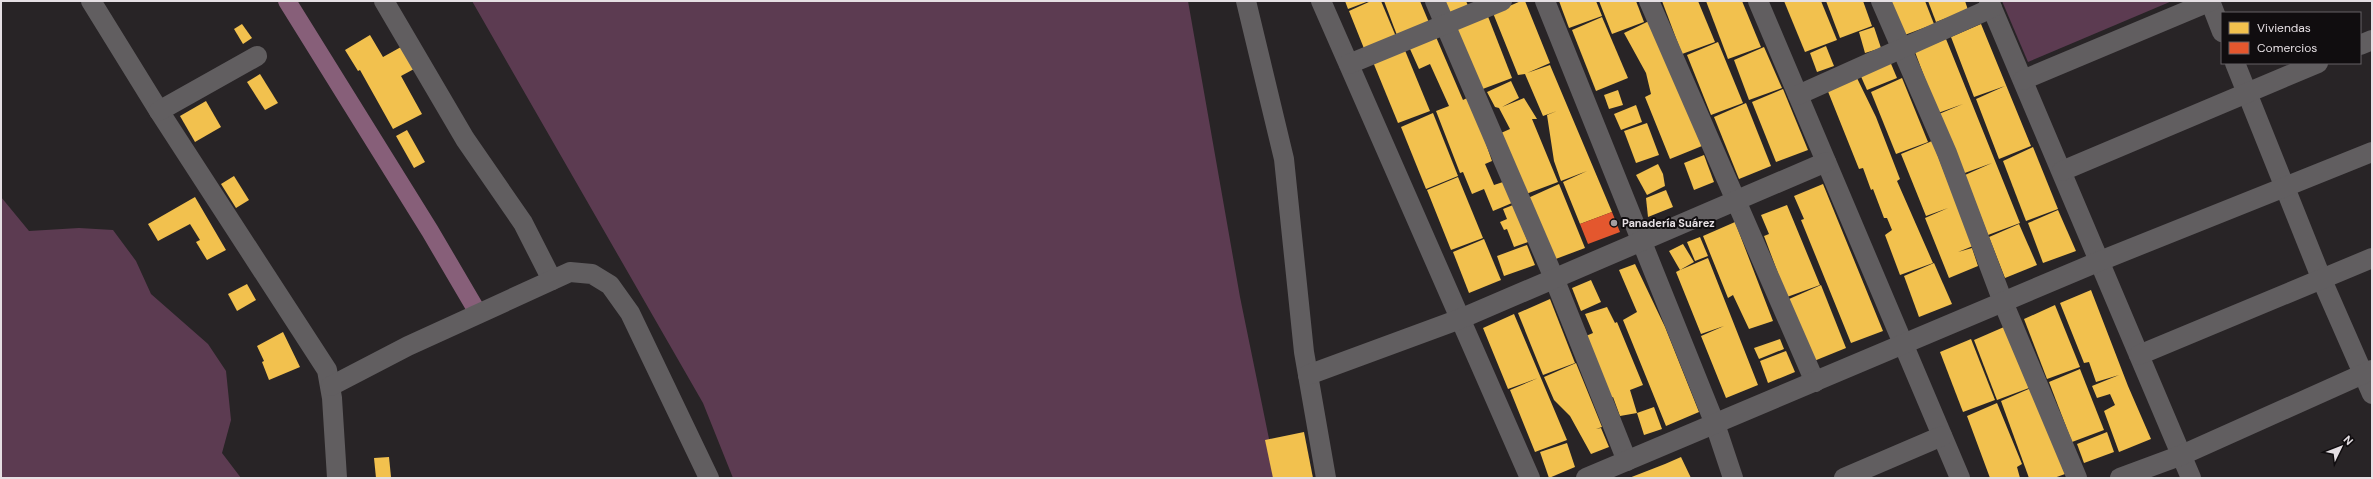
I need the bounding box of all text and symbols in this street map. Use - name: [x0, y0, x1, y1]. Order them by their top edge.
- legend: [2221, 12, 2361, 64]
- text: Viviendas: [2257, 20, 2311, 36]
- text: Comercios: [2257, 40, 2317, 56]
- place label: Panadería Suárez: [1622, 216, 1715, 230]
- marker: Panadería Suárez: [1609, 218, 1619, 228]
- north arrow: [2321, 427, 2361, 467]
- text: N: [2340, 432, 2356, 448]

